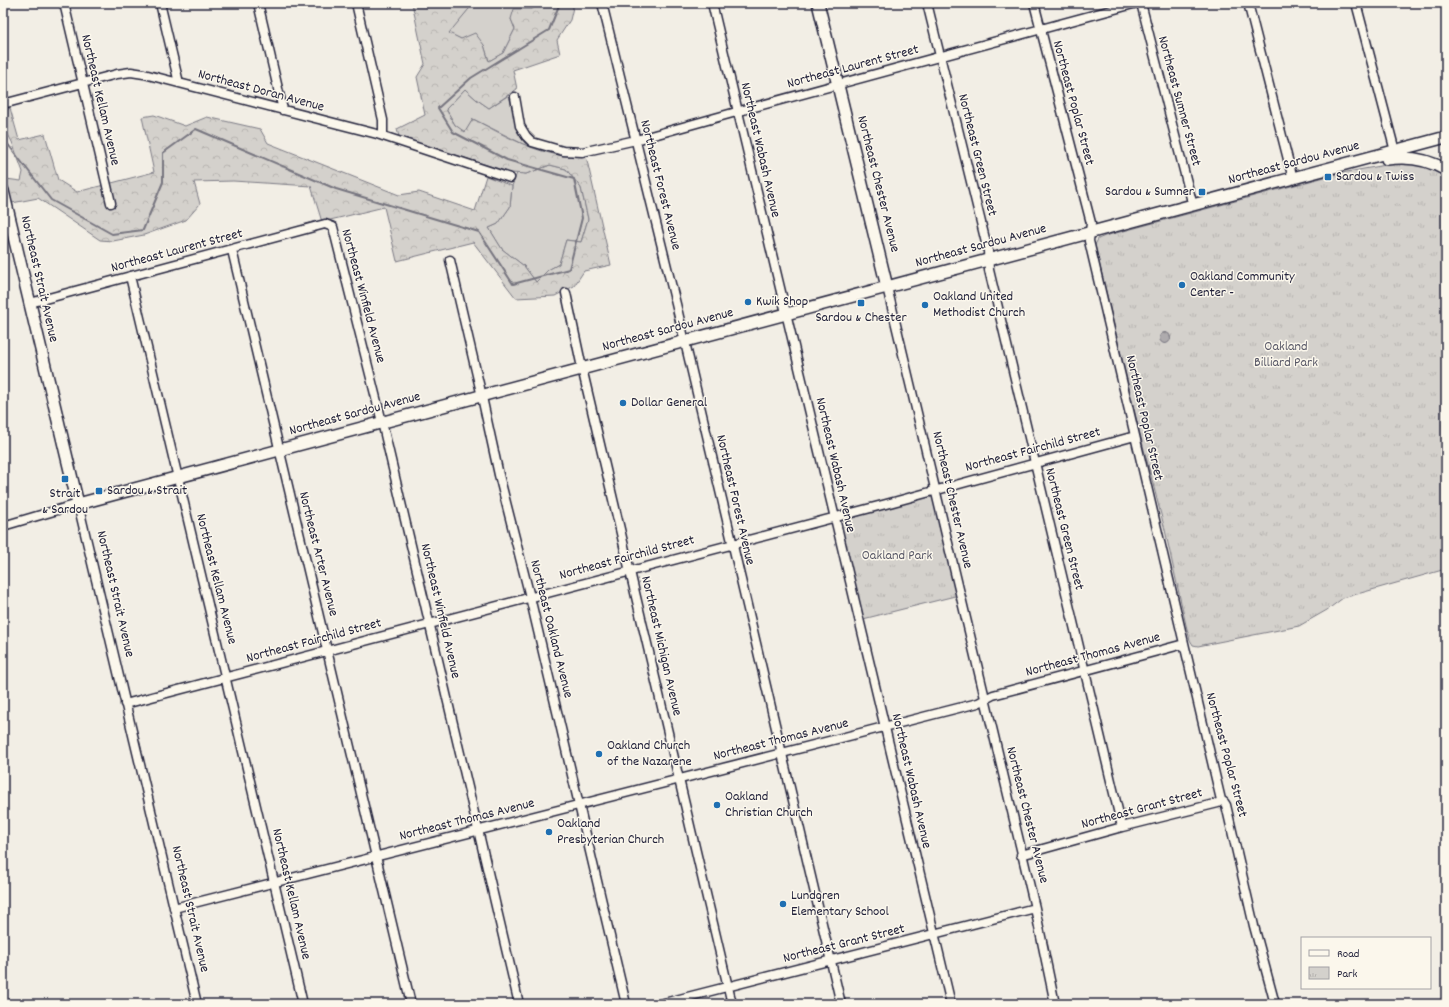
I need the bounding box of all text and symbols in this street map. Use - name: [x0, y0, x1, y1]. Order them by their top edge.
- street label: Northeast Kellam Avenue: [75, 33, 125, 167]
- street label: Northeast Sumner Street: [1152, 34, 1206, 168]
- street label: Northeast Poplar Street: [1047, 38, 1099, 168]
- street label: Northeast Laurent Street: [785, 40, 921, 94]
- street label: Northeast Doran Avenue: [196, 65, 326, 117]
- street label: Northeast Wabash Avenue: [735, 81, 785, 219]
- street label: Northeast Green Street: [952, 92, 1002, 218]
- street label: Northeast Chester Avenue: [851, 114, 905, 254]
- street label: Northeast Forest Avenue: [634, 118, 686, 252]
- street label: Northeast Sardou Avenue: [1226, 136, 1362, 190]
- place label: Sardou & Twiss: [1336, 167, 1414, 187]
- marker: Sardou & Twiss: [1323, 172, 1333, 182]
- place label: Sardou & Sumner: [1105, 182, 1195, 202]
- marker: Sardou & Sumner: [1197, 187, 1207, 197]
- street label: Northeast Strait Avenue: [15, 214, 63, 344]
- street label: Northeast Sardou Avenue: [913, 219, 1049, 273]
- street label: Northeast Laurent Street: [109, 224, 245, 278]
- street label: Northeast Winfield Avenue: [335, 227, 391, 365]
- place label: Oakland Community Center -: [1190, 267, 1295, 303]
- marker: Oakland Community Center -: [1177, 280, 1187, 290]
- place label: Oakland United Methodist Church: [933, 287, 1025, 323]
- place label: Kwik Shop: [756, 292, 808, 312]
- marker: Kwik Shop: [743, 297, 753, 307]
- marker: Sardou & Chester: [856, 298, 866, 308]
- marker: Oakland United Methodist Church: [920, 300, 930, 310]
- street label: Northeast Sardou Avenue: [600, 303, 736, 357]
- place label: Sardou & Chester: [815, 308, 907, 328]
- park label: Oakland Billiard Park: [1254, 337, 1318, 373]
- street label: Northeast Poplar Street: [1120, 353, 1168, 483]
- street label: Northeast Sardou Avenue: [287, 387, 423, 441]
- place label: Dollar General: [631, 393, 708, 413]
- street label: Northeast Wabash Avenue: [810, 396, 860, 534]
- marker: Dollar General: [618, 398, 628, 408]
- street label: Northeast Fairchild Street: [963, 422, 1103, 478]
- street label: Northeast Chester Avenue: [926, 429, 978, 571]
- street label: Northeast Forest Avenue: [710, 433, 760, 567]
- street label: Northeast Green Street: [1039, 466, 1089, 592]
- marker: Strait & Sardou: [60, 474, 70, 484]
- place label: Sardou & Strait: [107, 481, 187, 501]
- place label: Strait & Sardou: [42, 484, 88, 520]
- marker: Sardou & Strait: [94, 486, 104, 496]
- street label: Northeast Arter Avenue: [293, 490, 343, 618]
- street label: Northeast Kellam Avenue: [190, 512, 242, 646]
- street label: Northeast Strait Avenue: [91, 529, 139, 659]
- street label: Northeast Fairchild Street: [557, 530, 697, 586]
- street label: Northeast Winfield Avenue: [415, 542, 465, 680]
- park label: Oakland Park: [862, 546, 932, 566]
- street label: Northeast Oakland Avenue: [524, 558, 578, 700]
- street label: Northeast Michigan Avenue: [635, 574, 687, 718]
- street label: Northeast Fairchild Street: [244, 613, 384, 669]
- street label: Northeast Thomas Avenue: [1023, 627, 1163, 683]
- street label: Northeast Poplar Street: [1200, 690, 1252, 820]
- street label: Northeast Wabash Avenue: [886, 712, 936, 850]
- street label: Northeast Thomas Avenue: [711, 714, 851, 766]
- place label: Oakland Church of the Nazarene: [607, 736, 692, 772]
- street label: Northeast Chester Avenue: [1000, 745, 1054, 885]
- marker: Oakland Church of the Nazarene: [594, 749, 604, 759]
- street label: Northeast Grant Street: [1079, 783, 1205, 835]
- place label: Oakland Christian Church: [725, 787, 813, 823]
- street label: Northeast Thomas Avenue: [397, 794, 537, 846]
- marker: Oakland Christian Church: [712, 800, 722, 810]
- place label: Oakland Presbyterian Church: [557, 814, 664, 850]
- street label: Northeast Kellam Avenue: [266, 827, 316, 961]
- marker: Oakland Presbyterian Church: [544, 827, 554, 837]
- street label: Northeast Strait Avenue: [166, 844, 214, 974]
- place label: Lundgren Elementary School: [791, 886, 890, 922]
- marker: Lundgren Elementary School: [778, 899, 788, 909]
- street label: Northeast Grant Street: [781, 919, 907, 969]
- legend: [1301, 937, 1431, 989]
- text: Road: [1337, 946, 1359, 963]
- text: Park: [1337, 966, 1358, 983]

